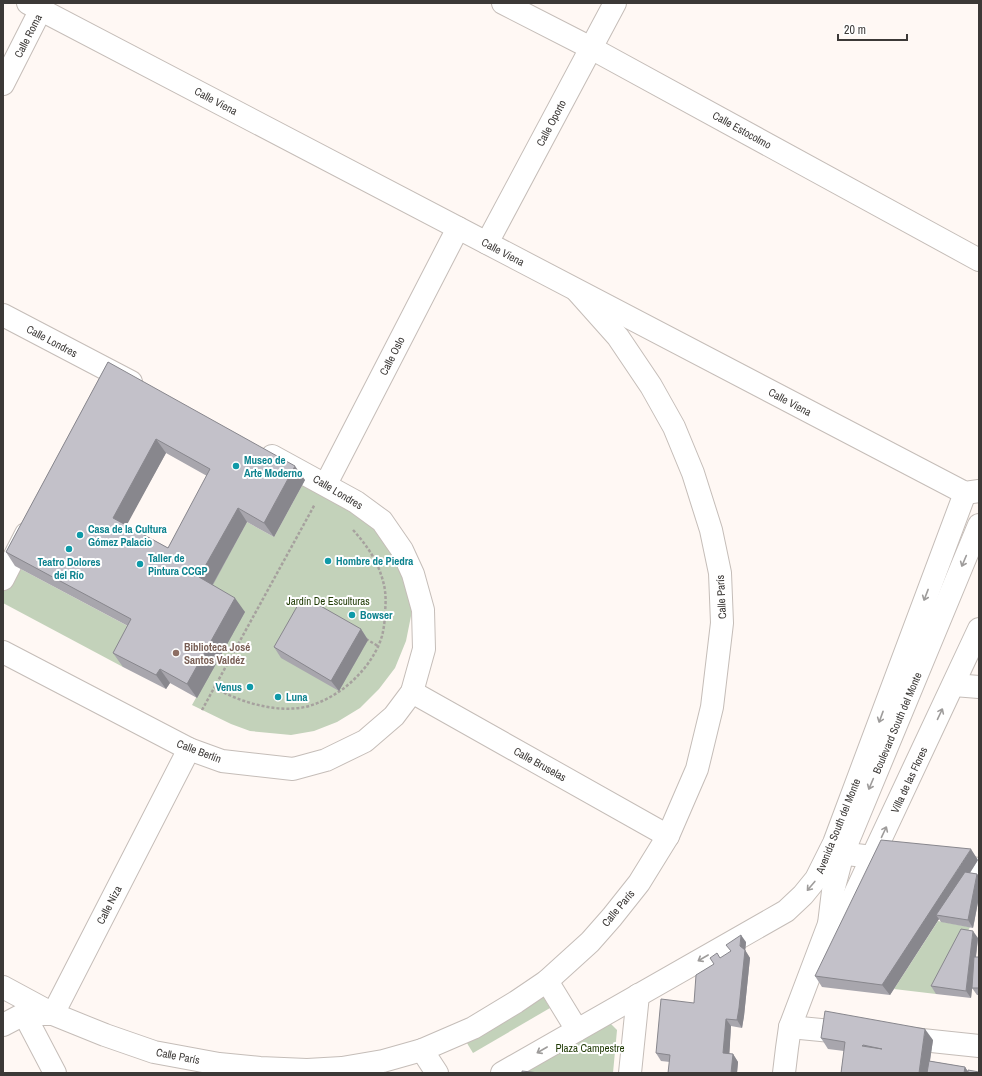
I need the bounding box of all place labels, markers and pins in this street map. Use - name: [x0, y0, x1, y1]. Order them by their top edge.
- place label: Museo de Arte Moderno: [244, 453, 303, 480]
- marker: Museo de Arte Moderno: [231, 461, 241, 471]
- place label: Casa de la Cultura Gómez Palacio: [88, 522, 167, 549]
- marker: Casa de la Cultura Gómez Palacio: [75, 530, 85, 540]
- marker: Teatro Dolores del Río: [64, 544, 74, 554]
- place label: Taller de Pintura CCGP: [148, 551, 208, 578]
- place label: Hombre de Piedra: [336, 554, 413, 568]
- place label: Teatro Dolores del Río: [38, 555, 101, 582]
- marker: Hombre de Piedra: [323, 556, 333, 566]
- marker: Taller de Pintura CCGP: [135, 559, 145, 569]
- place label: Bowser: [360, 608, 393, 622]
- marker: Bowser: [347, 610, 357, 620]
- place label: Biblioteca José Santos Valdéz: [184, 640, 250, 667]
- marker: Biblioteca José Santos Valdéz: [171, 648, 181, 658]
- place label: Venus: [216, 680, 242, 694]
- marker: Venus: [245, 682, 255, 692]
- place label: Luna: [286, 690, 308, 704]
- marker: Luna: [273, 692, 283, 702]

